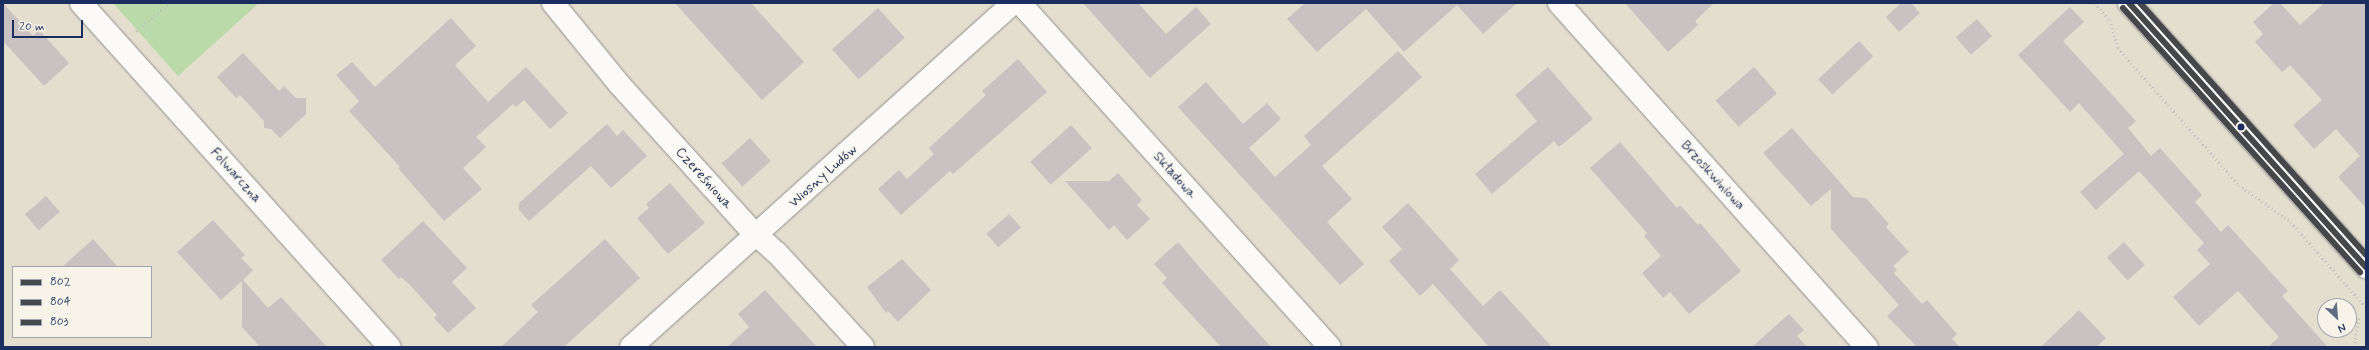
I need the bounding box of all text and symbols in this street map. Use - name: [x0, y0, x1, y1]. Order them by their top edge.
- scale bar: [14, 12, 85, 38]
- text: 20 m: [19, 19, 45, 35]
- unlabelled marker: [2236, 122, 2246, 132]
- street label: Brzoskwiniowa: [1677, 137, 1749, 213]
- street label: Wiosny Ludów: [785, 141, 861, 211]
- street label: Folwarczna: [207, 144, 265, 206]
- street label: Czereśniowa: [672, 144, 736, 212]
- street label: Składowa: [1150, 148, 1200, 202]
- legend: [12, 266, 152, 338]
- text: 802: [50, 274, 71, 290]
- text: 804: [50, 294, 71, 310]
- north arrow: [2317, 298, 2357, 338]
- text: 803: [50, 314, 69, 330]
- text: N: [2335, 320, 2348, 336]

